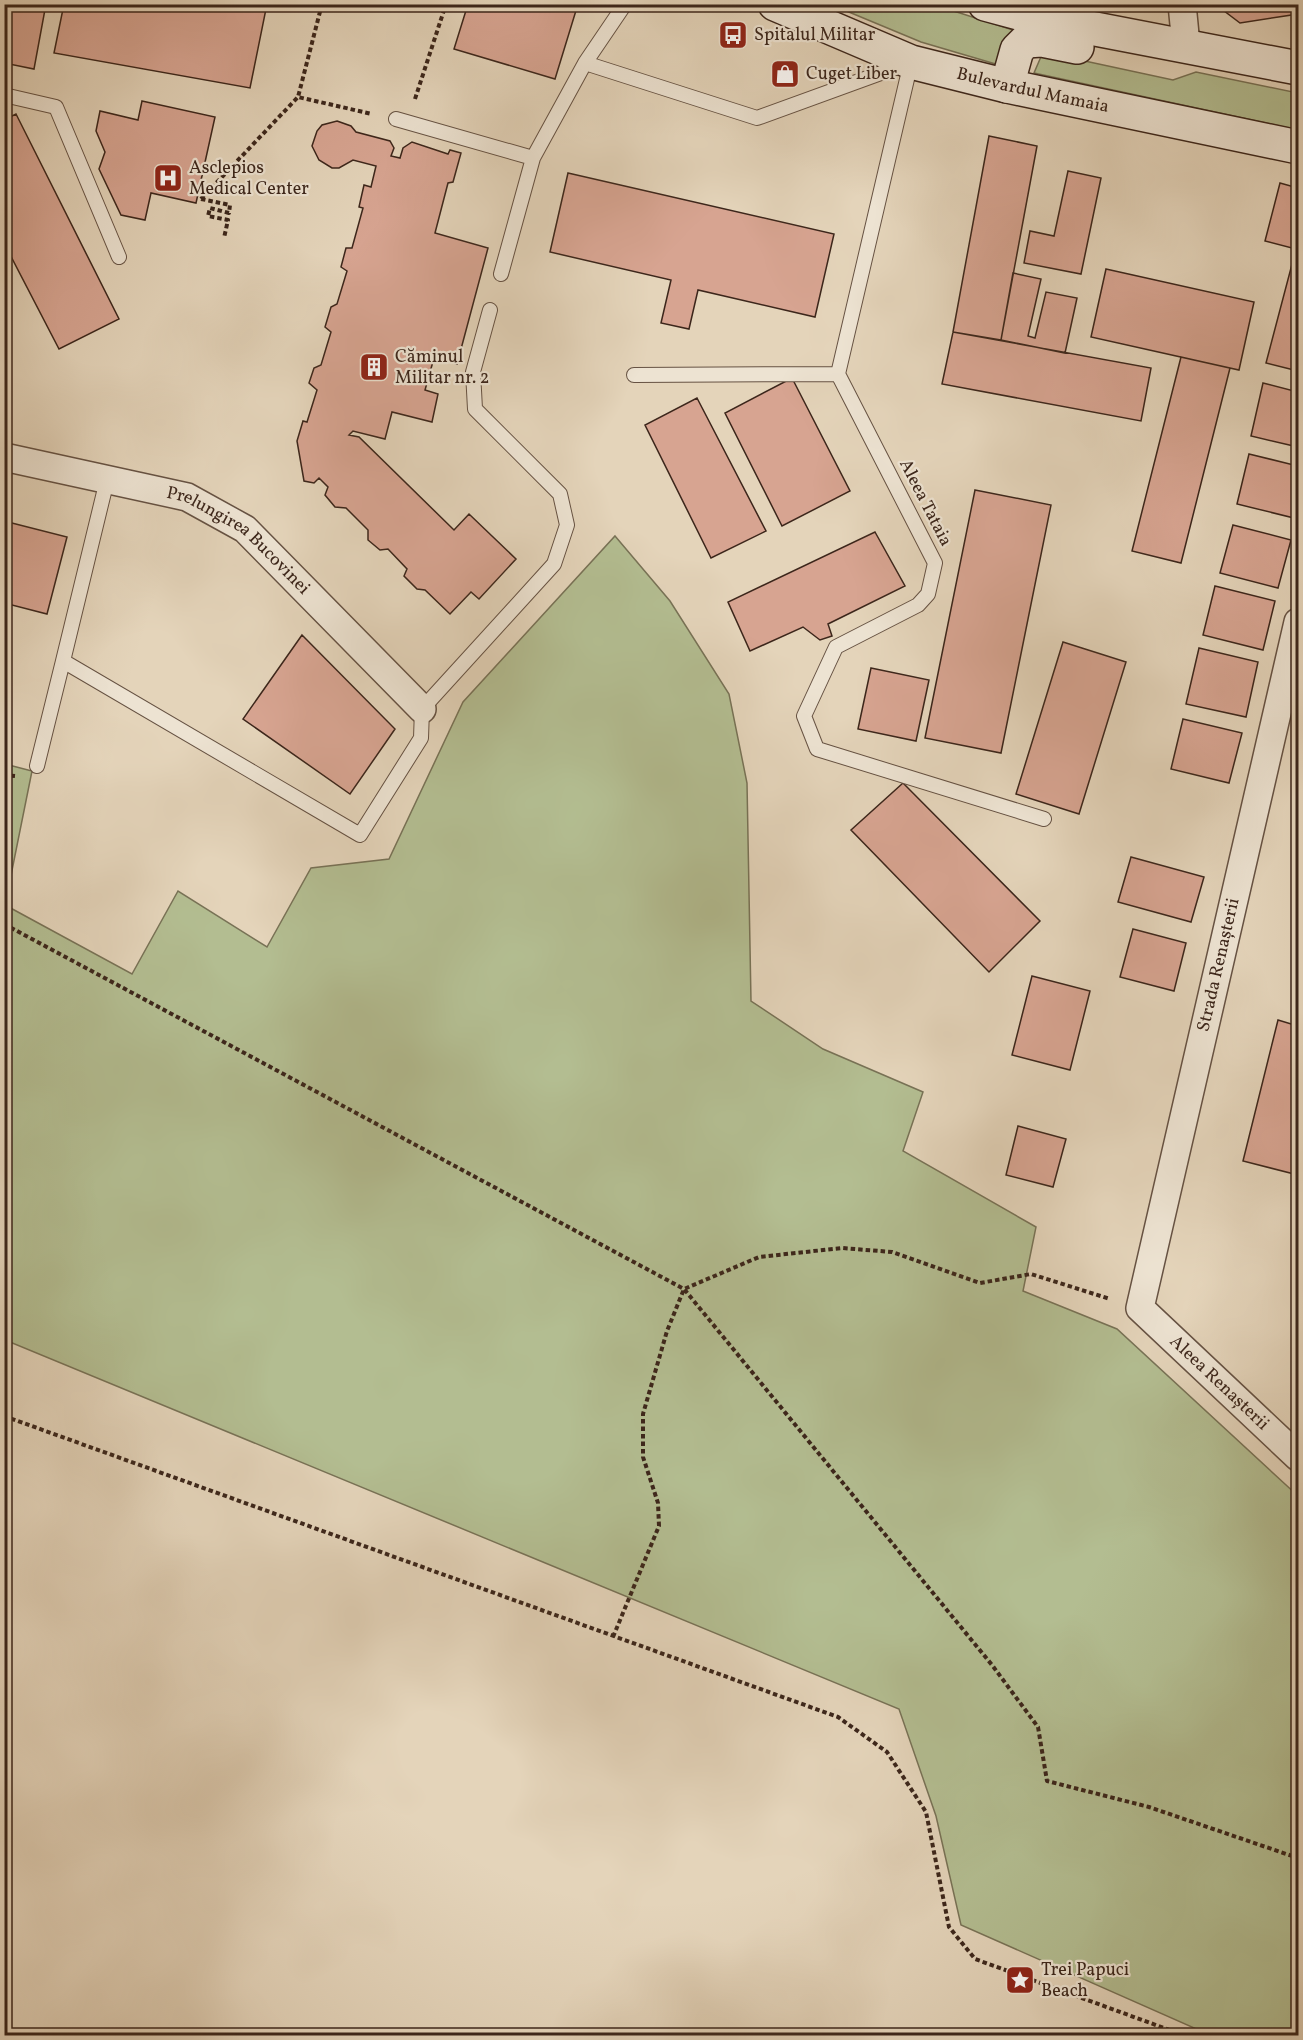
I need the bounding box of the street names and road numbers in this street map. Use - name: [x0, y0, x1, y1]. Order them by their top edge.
- street label: Bulevardul Mamaia: [954, 61, 1111, 120]
- street label: Aleea Tataia: [892, 455, 958, 551]
- street label: Prelungirea Bucovinei: [164, 480, 315, 600]
- street label: Strada Renașterii: [1191, 896, 1247, 1034]
- street label: Aleea Renașterii: [1164, 1330, 1275, 1436]

